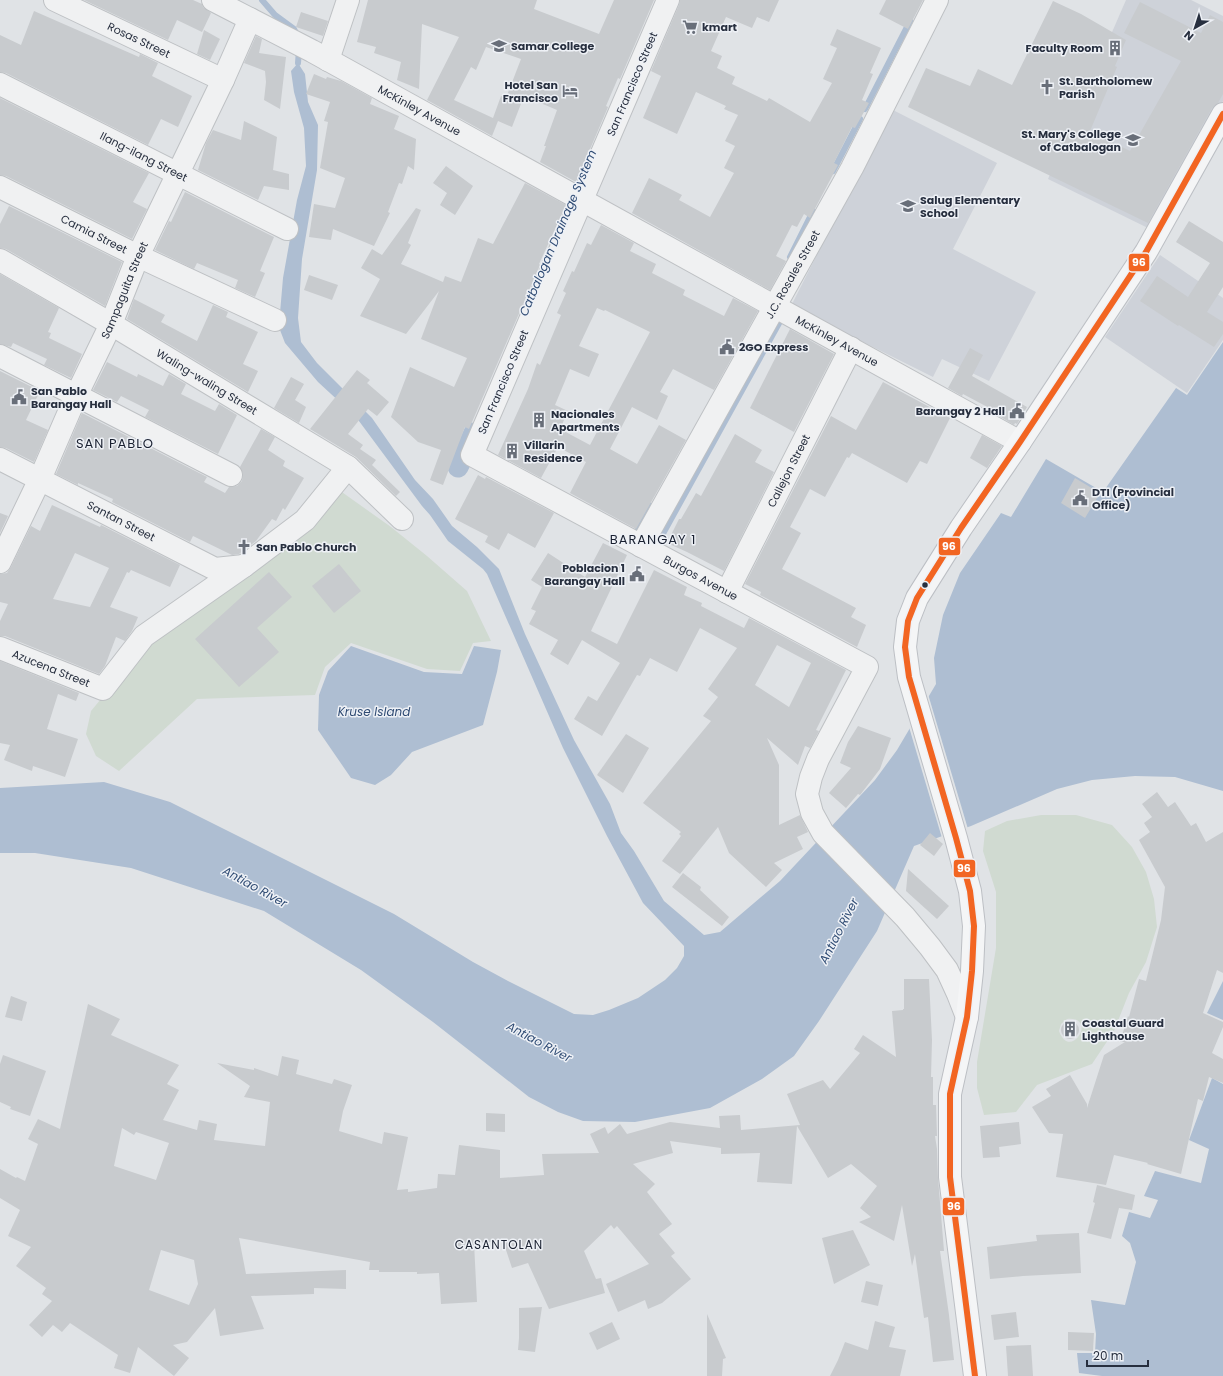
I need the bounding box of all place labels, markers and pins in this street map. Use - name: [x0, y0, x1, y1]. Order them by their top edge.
- supermarket icon: kmart: [681, 18, 699, 36]
- place label: kmart: [702, 19, 738, 35]
- school or university icon: Samar College: [490, 37, 508, 55]
- place label: Samar College: [511, 38, 595, 54]
- building icon: Faculty Room: [1106, 39, 1124, 57]
- place label: Faculty Room: [1026, 40, 1103, 56]
- place label: St. Bartholomew Parish: [1059, 73, 1153, 102]
- place label: Hotel San Francisco: [503, 77, 558, 106]
- church icon: St. Bartholomew Parish: [1038, 78, 1056, 96]
- hotel icon: Hotel San Francisco: [561, 82, 579, 100]
- place label: St. Mary's College of Catbalogan: [1021, 126, 1121, 155]
- school or university icon: St. Mary's College of Catbalogan: [1124, 131, 1142, 149]
- place label: Salug Elementary School: [920, 192, 1020, 221]
- school or university icon: Salug Elementary School: [899, 197, 917, 215]
- public building icon: 2GO Express: [718, 338, 736, 356]
- place label: 2GO Express: [739, 339, 808, 355]
- place label: San Pablo Barangay Hall: [31, 383, 112, 412]
- public building icon: San Pablo Barangay Hall: [10, 388, 28, 406]
- public building icon: Barangay 2 Hall: [1008, 402, 1026, 420]
- place label: Barangay 2 Hall: [916, 403, 1005, 419]
- place label: Nacionales Apartments: [551, 406, 620, 435]
- building icon: Nacionales Apartments: [530, 411, 548, 429]
- place label: Villarin Residence: [524, 437, 583, 466]
- building icon: Villarin Residence: [503, 442, 521, 460]
- place label: DTI (Provincial Office): [1092, 484, 1174, 513]
- public building icon: DTI (Provincial Office): [1071, 489, 1089, 507]
- church icon: San Pablo Church: [235, 538, 253, 556]
- place label: San Pablo Church: [256, 539, 356, 555]
- place label: Poblacion 1 Barangay Hall: [544, 560, 625, 589]
- public building icon: Poblacion 1 Barangay Hall: [628, 565, 646, 583]
- unlabelled marker: [920, 580, 930, 590]
- place label: Coastal Guard Lighthouse: [1082, 1015, 1164, 1044]
- building icon: Coastal Guard Lighthouse: [1061, 1020, 1079, 1038]

